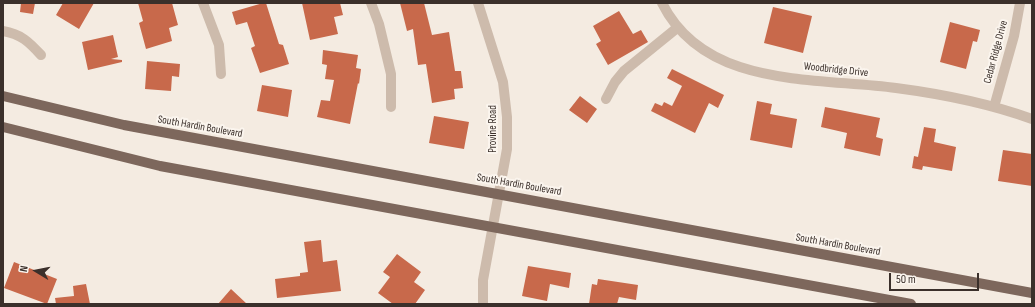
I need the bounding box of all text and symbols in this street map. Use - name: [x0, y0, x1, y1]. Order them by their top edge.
- street label: Cedar Ridge Drive: [981, 19, 1011, 85]
- street label: Woodbridge Drive: [803, 60, 869, 80]
- street label: Provine Road: [486, 105, 500, 153]
- street label: South Hardin Boulevard: [157, 113, 243, 141]
- street label: South Hardin Boulevard: [476, 171, 562, 199]
- street label: South Hardin Boulevard: [795, 231, 881, 259]
- north arrow: [16, 251, 56, 291]
- text: N: [17, 265, 31, 273]
- scale bar: [891, 265, 981, 291]
- text: 50 m: [896, 272, 916, 287]

